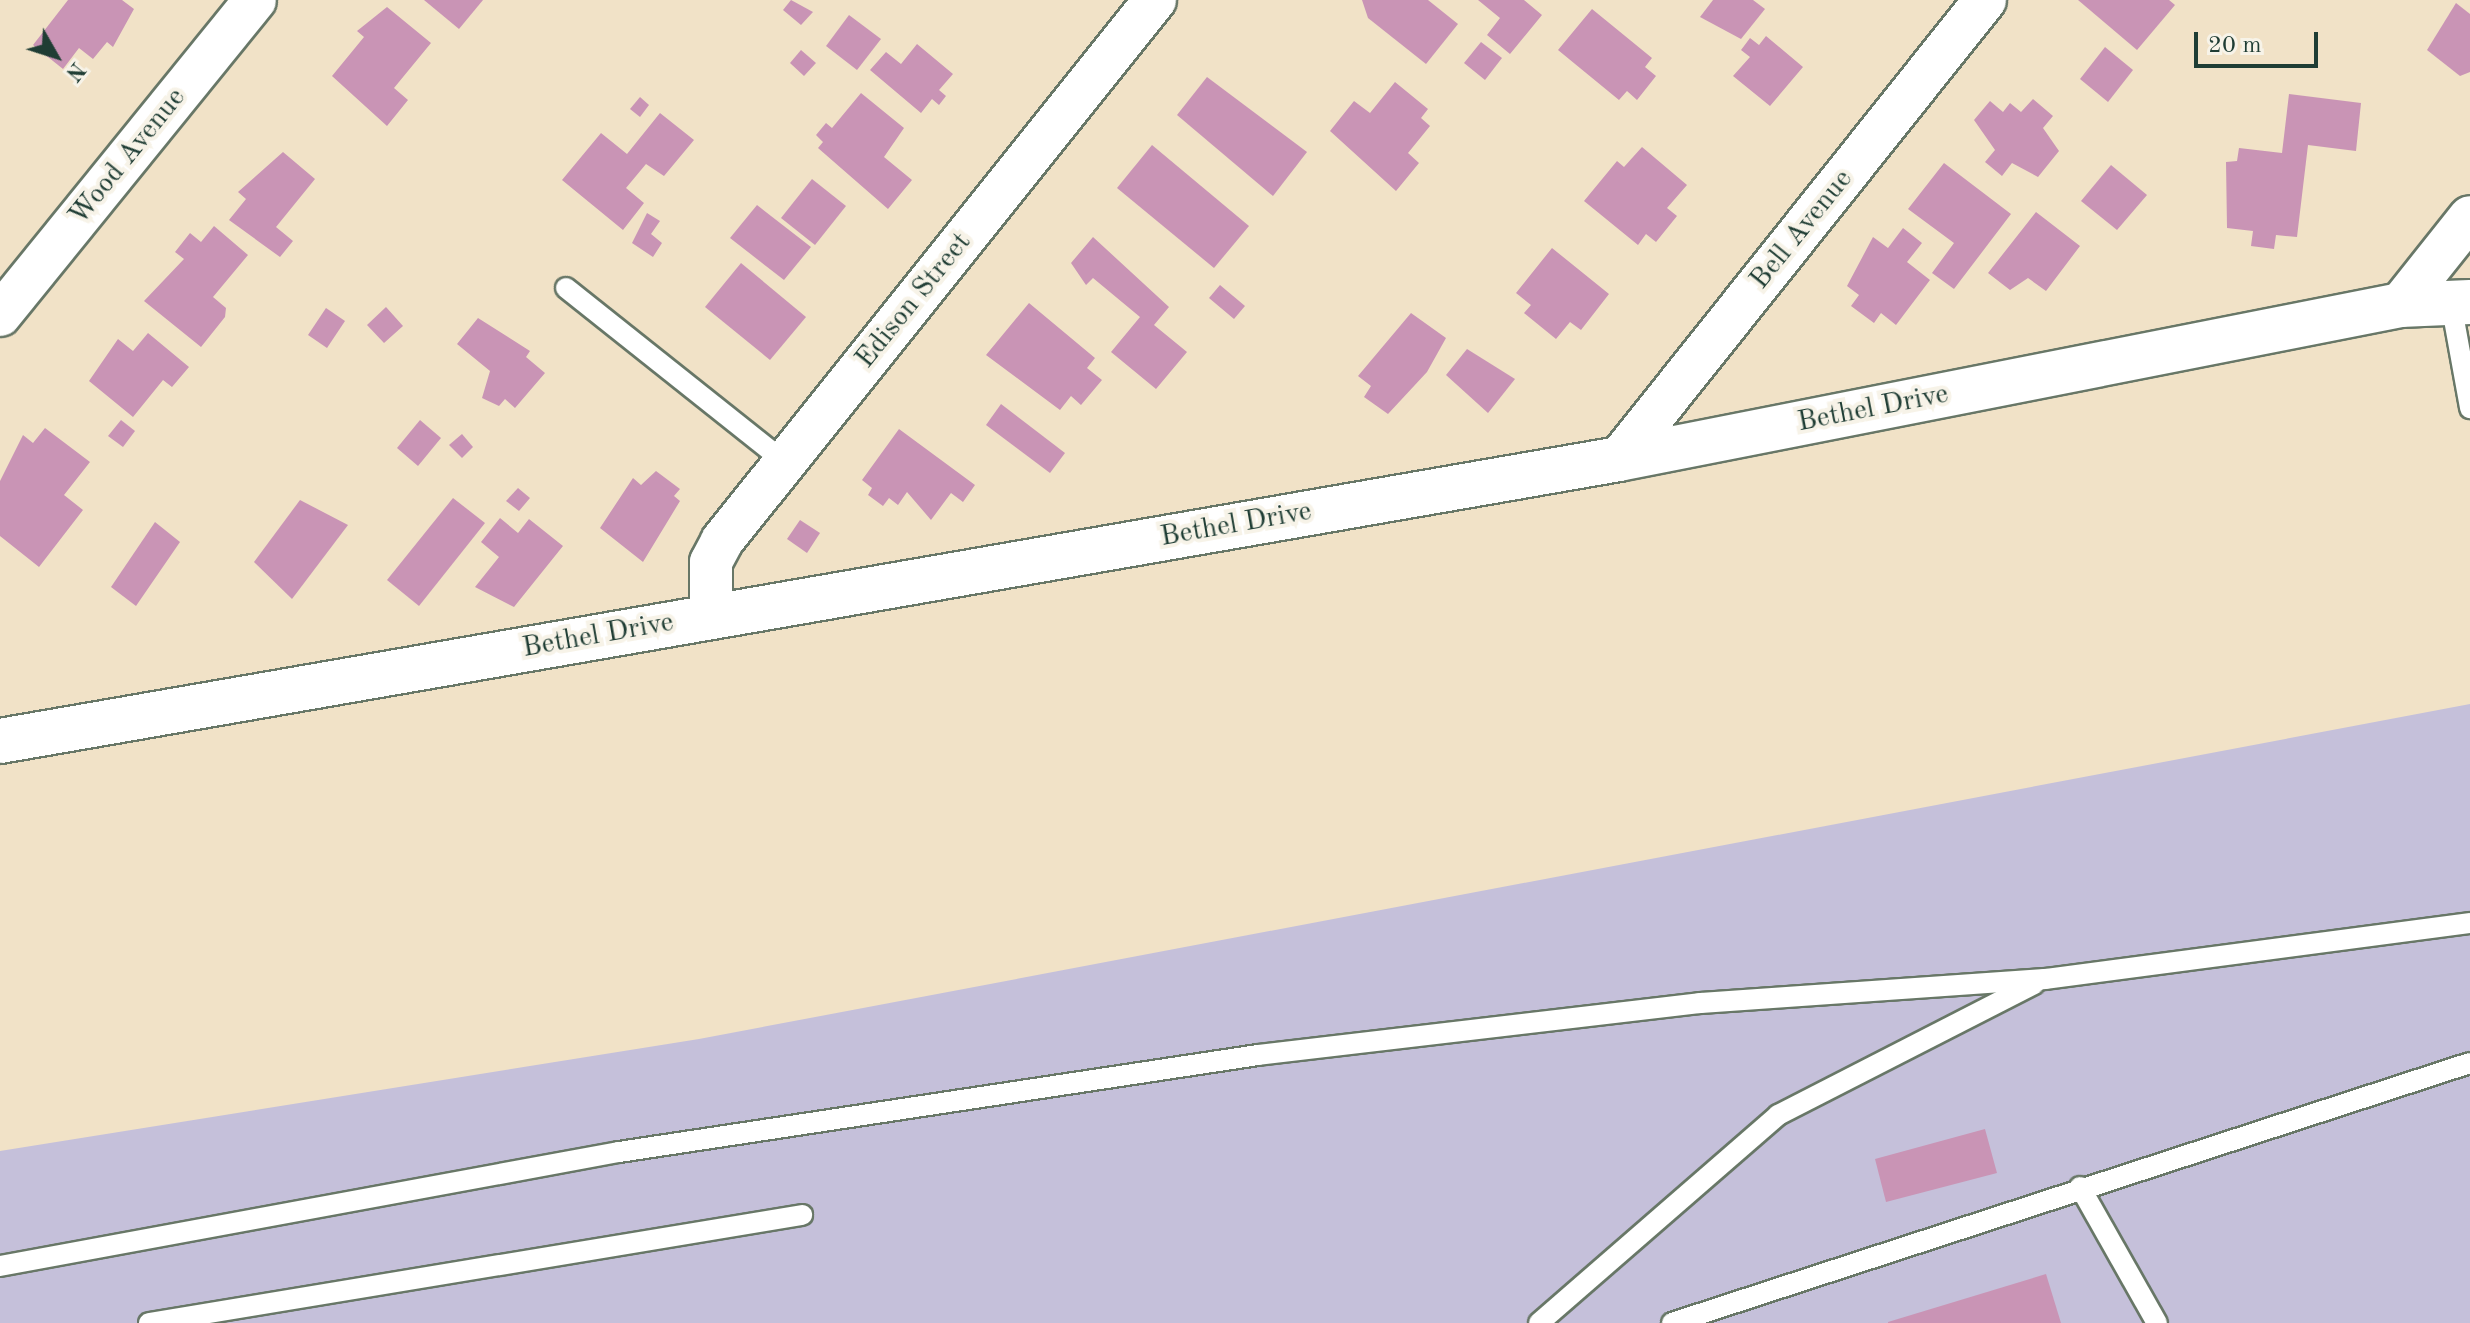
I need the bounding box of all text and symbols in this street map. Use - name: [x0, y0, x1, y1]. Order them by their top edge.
- north arrow: [16, 16, 96, 96]
- scale bar: [2198, 16, 2322, 66]
- text: 20 m: [2208, 34, 2262, 58]
- text: N: [61, 58, 88, 85]
- street label: Wood Avenue: [63, 82, 193, 232]
- street label: Bell Avenue: [1744, 163, 1860, 297]
- street label: Edison Street: [849, 226, 979, 376]
- street label: Bethel Drive: [1795, 378, 1951, 440]
- street label: Bethel Drive: [1158, 495, 1314, 555]
- street label: Bethel Drive: [520, 606, 676, 666]

